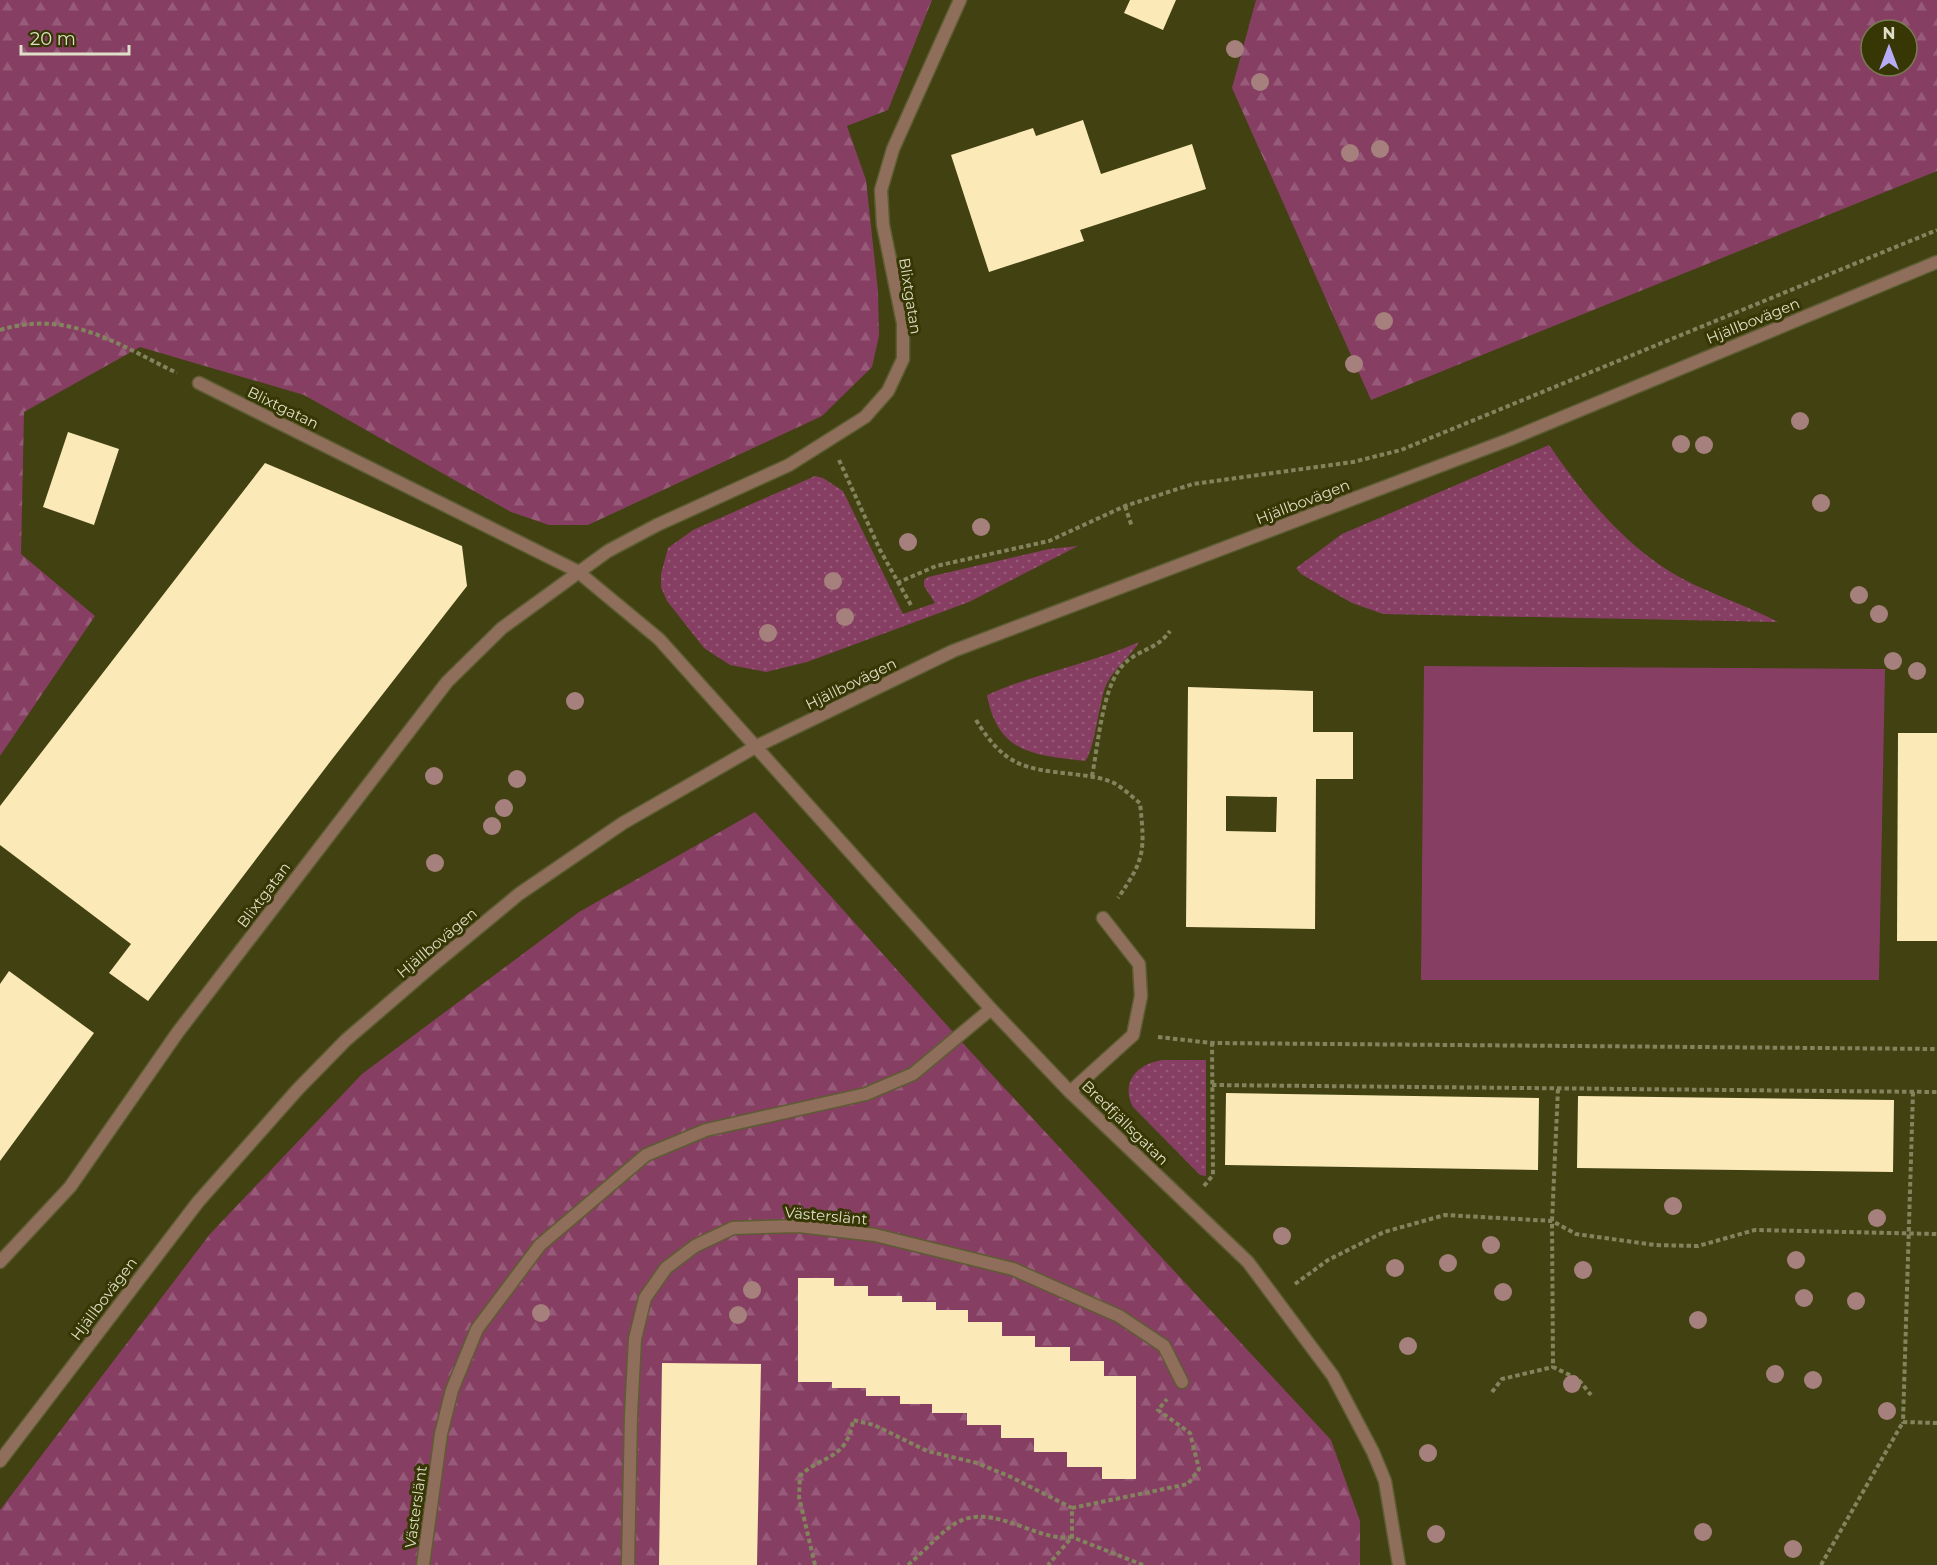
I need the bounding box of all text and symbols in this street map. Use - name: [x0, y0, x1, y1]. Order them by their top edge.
- scale bar: [21, 18, 129, 56]
- north arrow: [1859, 18, 1919, 78]
- text: N: [1883, 24, 1895, 43]
- text: 20 m: [30, 28, 76, 50]
- street label: Blixtgatan: [895, 256, 926, 335]
- street label: Hjällbovägen: [1703, 293, 1802, 348]
- street label: Blixtgatan: [244, 382, 322, 433]
- street label: Hjällbovägen: [1253, 475, 1352, 528]
- street label: Hjällbovägen: [802, 653, 899, 714]
- street label: Blixtgatan: [233, 858, 294, 931]
- street label: Hjällbovägen: [393, 904, 481, 982]
- street label: Bredfjällsgatan: [1078, 1076, 1173, 1169]
- street label: Västerslänt: [784, 1202, 868, 1229]
- street label: Hjällbovägen: [66, 1253, 141, 1344]
- street label: Västerslänt: [400, 1464, 431, 1549]

